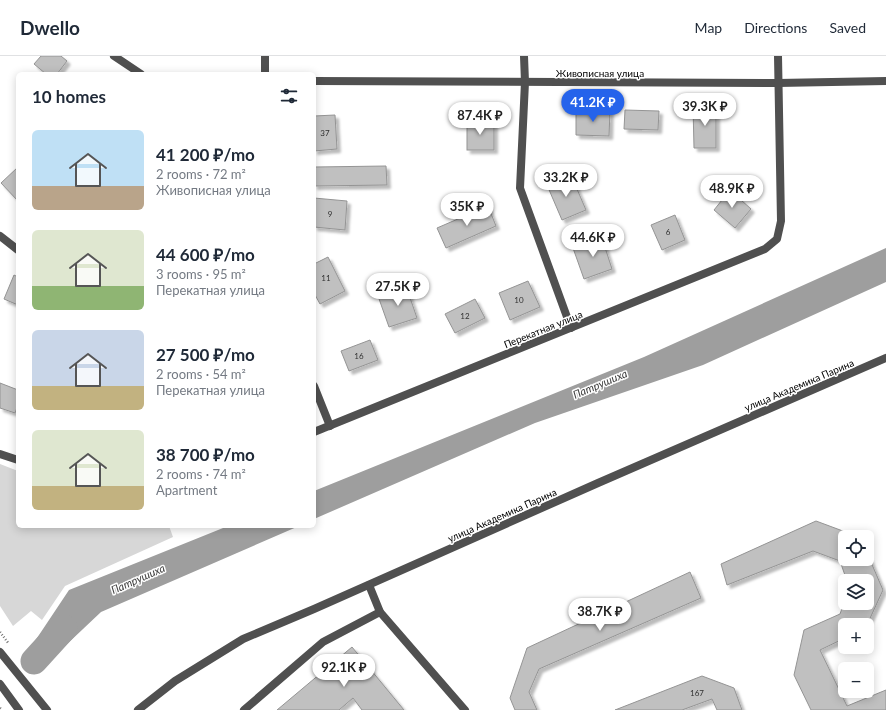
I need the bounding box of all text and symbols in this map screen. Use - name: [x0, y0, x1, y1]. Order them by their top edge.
- text: Dwello: [20, 16, 80, 39]
- text: Map: [695, 19, 722, 36]
- text: Directions: [744, 19, 807, 36]
- text: Saved: [829, 19, 866, 36]
- street label: Живописная улица: [556, 67, 644, 79]
- icon: filters: [278, 85, 300, 107]
- text: 10 homes: [32, 86, 106, 107]
- pin: 41.2K ₽: [556, 89, 630, 123]
- pin: 39.3K ₽: [668, 93, 742, 127]
- text: 41.2K ₽: [570, 94, 616, 110]
- text: 39.3K ₽: [682, 98, 728, 114]
- pin: 87.4K ₽: [443, 102, 517, 136]
- text: 87.4K ₽: [457, 107, 503, 123]
- house number: 37: [320, 128, 330, 138]
- text: 41 200 ₽/mo: [156, 144, 255, 165]
- icon: home: [64, 146, 112, 194]
- pin: 33.2K ₽: [529, 164, 603, 198]
- text: 2 rooms · 72 m²: [156, 166, 246, 182]
- text: 33.2K ₽: [543, 169, 589, 185]
- pin: 48.9K ₽: [695, 175, 769, 209]
- text: 48.9K ₽: [709, 180, 755, 196]
- text: Живописная улица: [156, 182, 271, 198]
- pin: 35K ₽: [439, 193, 495, 227]
- text: 35K ₽: [450, 198, 484, 214]
- house number: 9: [328, 209, 333, 219]
- pin: 44.6K ₽: [556, 224, 630, 258]
- house number: 6: [666, 227, 671, 237]
- text: 44.6K ₽: [570, 229, 616, 245]
- text: 44 600 ₽/mo: [156, 244, 255, 265]
- icon: home: [64, 246, 112, 294]
- text: 3 rooms · 95 m²: [156, 266, 246, 282]
- house number: 11: [321, 273, 331, 283]
- pin: 27.5K ₽: [361, 273, 435, 307]
- text: 27.5K ₽: [375, 278, 421, 294]
- text: Перекатная улица: [156, 282, 265, 298]
- house number: 10: [514, 295, 524, 305]
- street label: Перекатная улица: [502, 308, 584, 350]
- house number: 12: [460, 311, 470, 321]
- text: 27 500 ₽/mo: [156, 344, 255, 365]
- icon: home: [64, 346, 112, 394]
- house number: 16: [354, 351, 364, 361]
- street label: улица Академика Парина: [742, 356, 856, 414]
- text: 2 rooms · 54 m²: [156, 366, 246, 382]
- water label: Патрушиха: [571, 366, 629, 401]
- text: Перекатная улица: [156, 382, 265, 398]
- text: 38 700 ₽/mo: [156, 444, 255, 465]
- icon: home: [64, 446, 112, 494]
- text: 2 rooms · 74 m²: [156, 466, 246, 482]
- text: Apartment: [156, 482, 217, 498]
- street label: улица Академика Парина: [446, 486, 558, 544]
- map controls: [838, 530, 874, 698]
- button: locate: [838, 530, 874, 566]
- water label: Патрушиха: [109, 561, 167, 596]
- button: layers: [838, 574, 874, 610]
- pin: 38.7K ₽: [563, 598, 637, 632]
- text: 38.7K ₽: [577, 603, 623, 619]
- button: +: [838, 618, 874, 654]
- pin: 92.1K ₽: [307, 654, 381, 688]
- text: 92.1K ₽: [321, 659, 367, 675]
- button: −: [838, 662, 874, 698]
- house number: 167: [690, 688, 704, 698]

